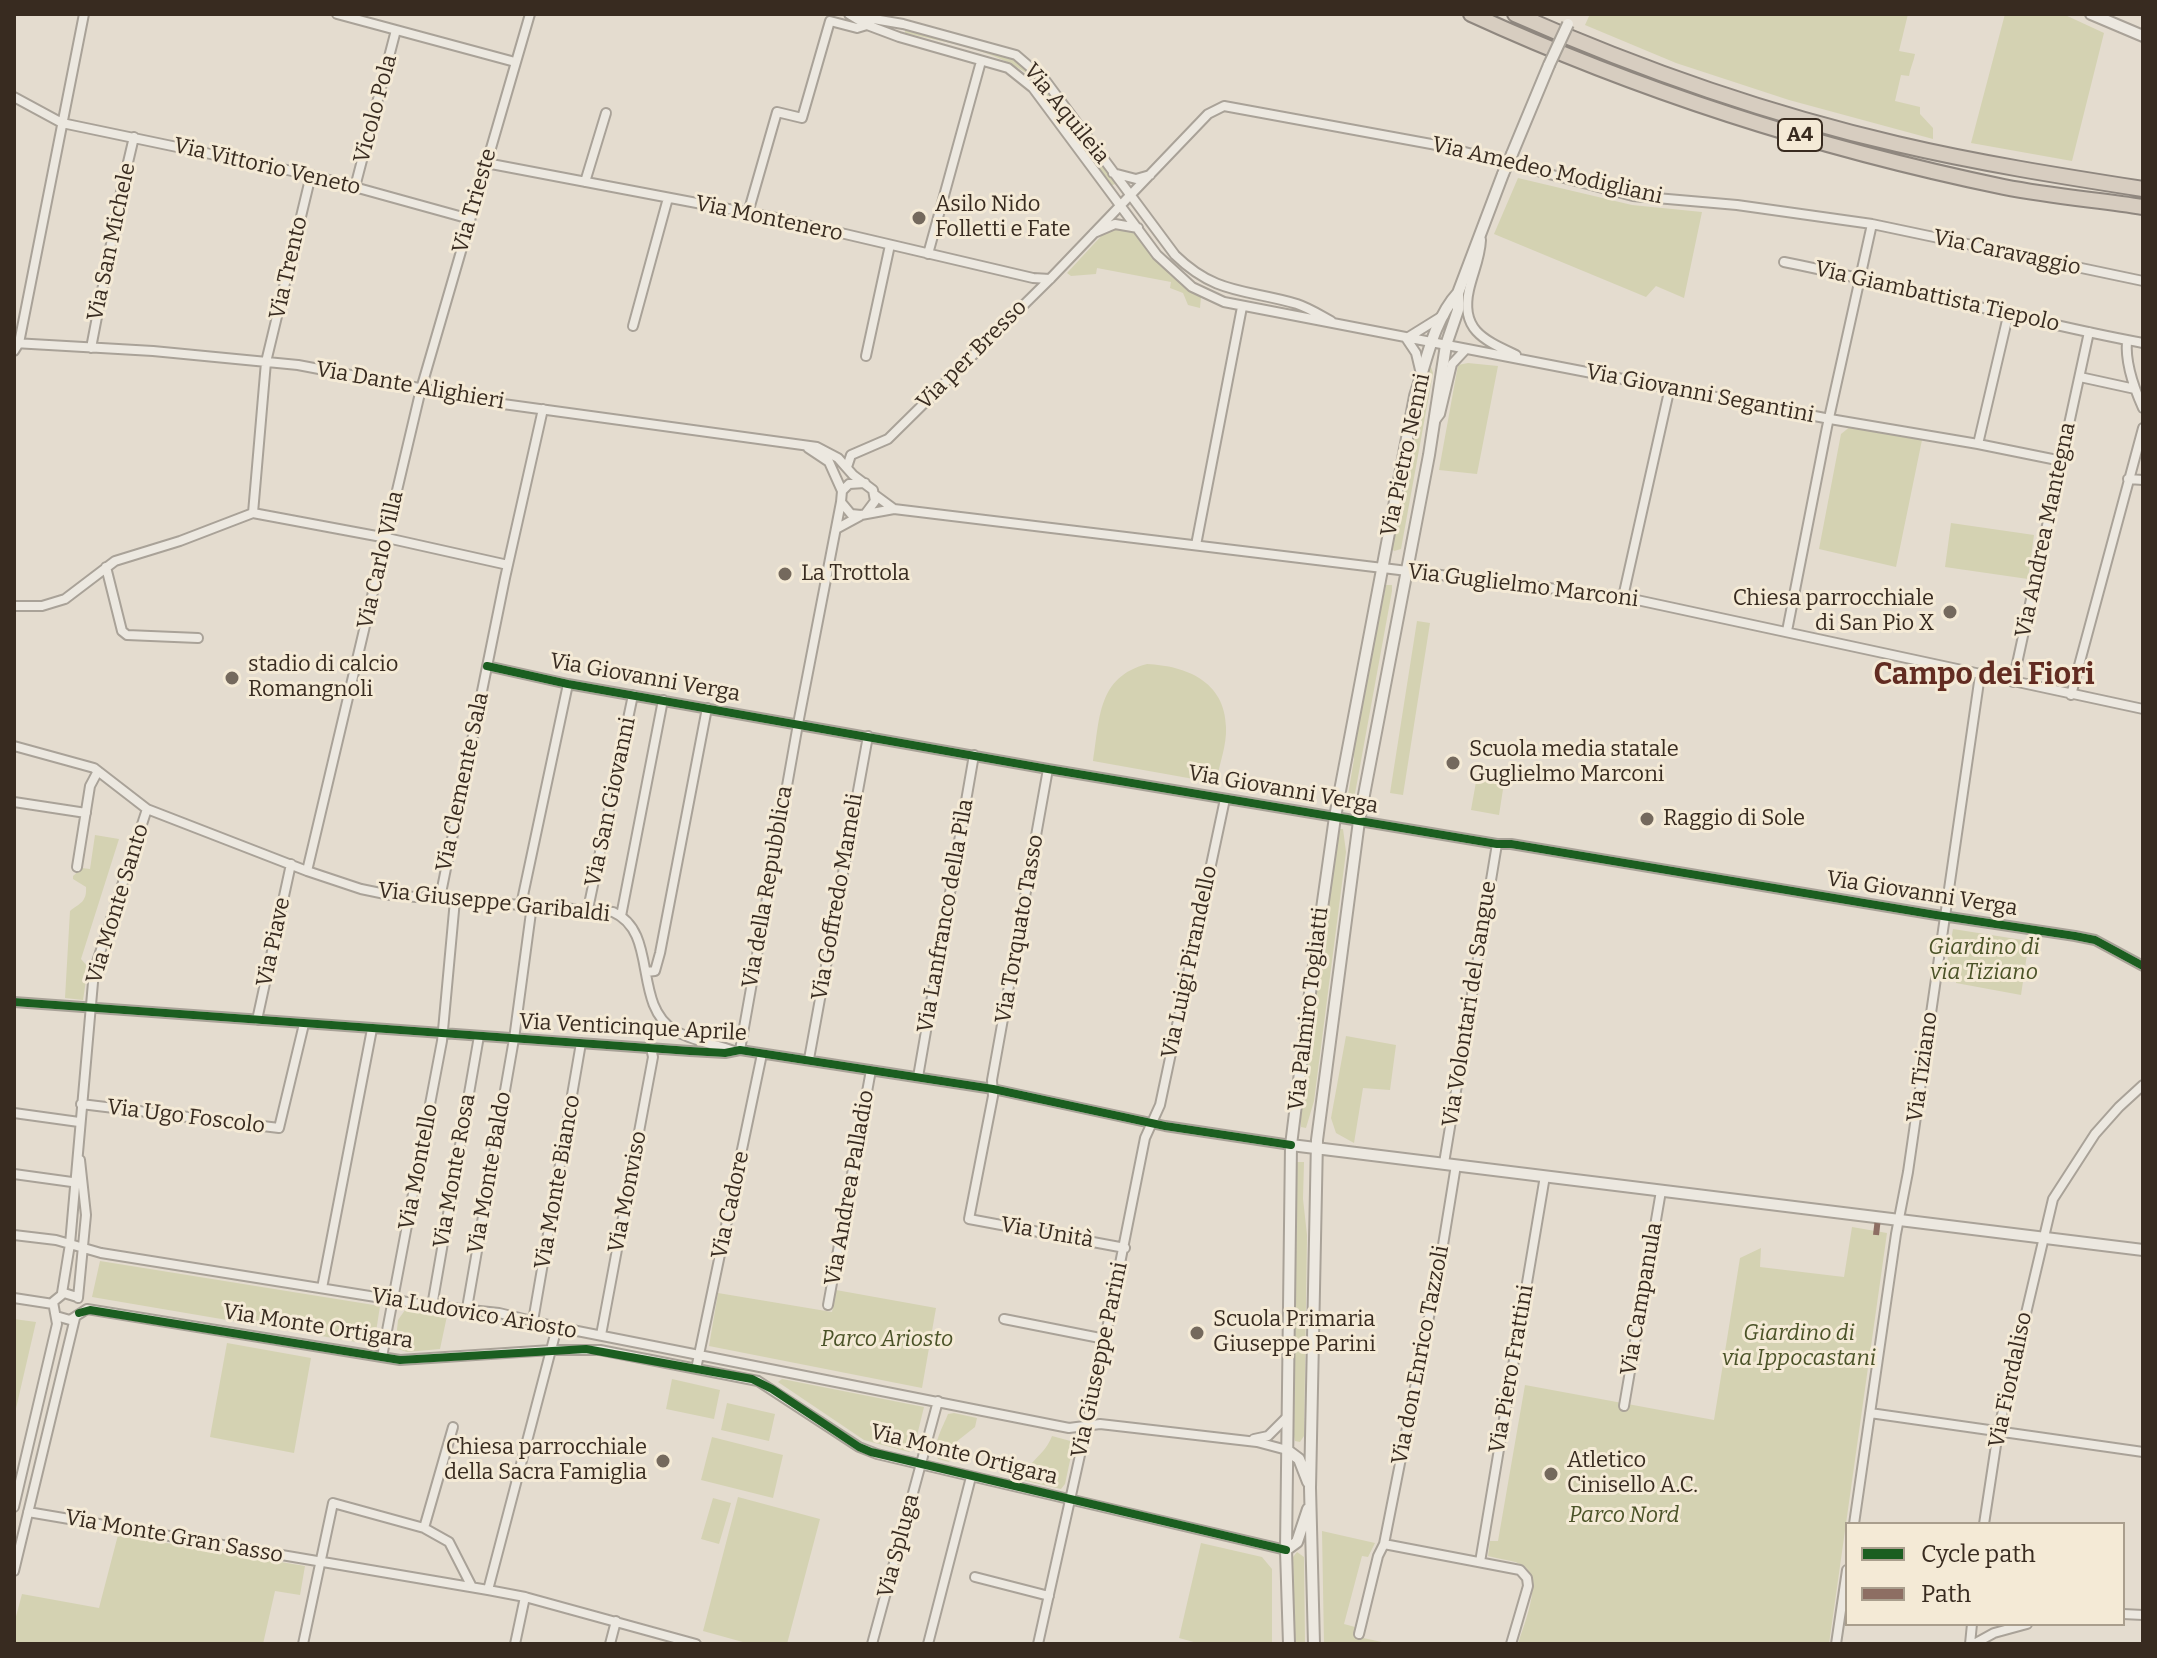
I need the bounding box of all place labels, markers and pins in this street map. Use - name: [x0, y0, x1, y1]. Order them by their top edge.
- place label: Asilo Nido Folletti e Fate: [935, 192, 1070, 244]
- marker: Asilo Nido Folletti e Fate: [910, 209, 928, 227]
- place label: La Trottola: [801, 561, 910, 587]
- marker: La Trottola: [776, 565, 794, 583]
- place label: Chiesa parrocchiale di San Pio X: [1733, 586, 1934, 638]
- marker: Chiesa parrocchiale di San Pio X: [1941, 603, 1959, 621]
- place label: stadio di calcio Romangnoli: [248, 652, 398, 704]
- marker: stadio di calcio Romangnoli: [223, 669, 241, 687]
- place label: Scuola media statale Guglielmo Marconi: [1469, 737, 1679, 788]
- marker: Scuola media statale Guglielmo Marconi: [1444, 754, 1462, 772]
- place label: Raggio di Sole: [1663, 806, 1805, 832]
- marker: Raggio di Sole: [1638, 810, 1656, 828]
- place label: Scuola Primaria Giuseppe Parini: [1213, 1307, 1376, 1358]
- marker: Scuola Primaria Giuseppe Parini: [1188, 1324, 1206, 1342]
- place label: Chiesa parrocchiale della Sacra Famiglia: [444, 1435, 647, 1486]
- place label: Atletico Cinisello A.C.: [1567, 1448, 1698, 1500]
- marker: Chiesa parrocchiale della Sacra Famiglia: [654, 1452, 672, 1470]
- marker: Atletico Cinisello A.C.: [1542, 1465, 1560, 1483]

